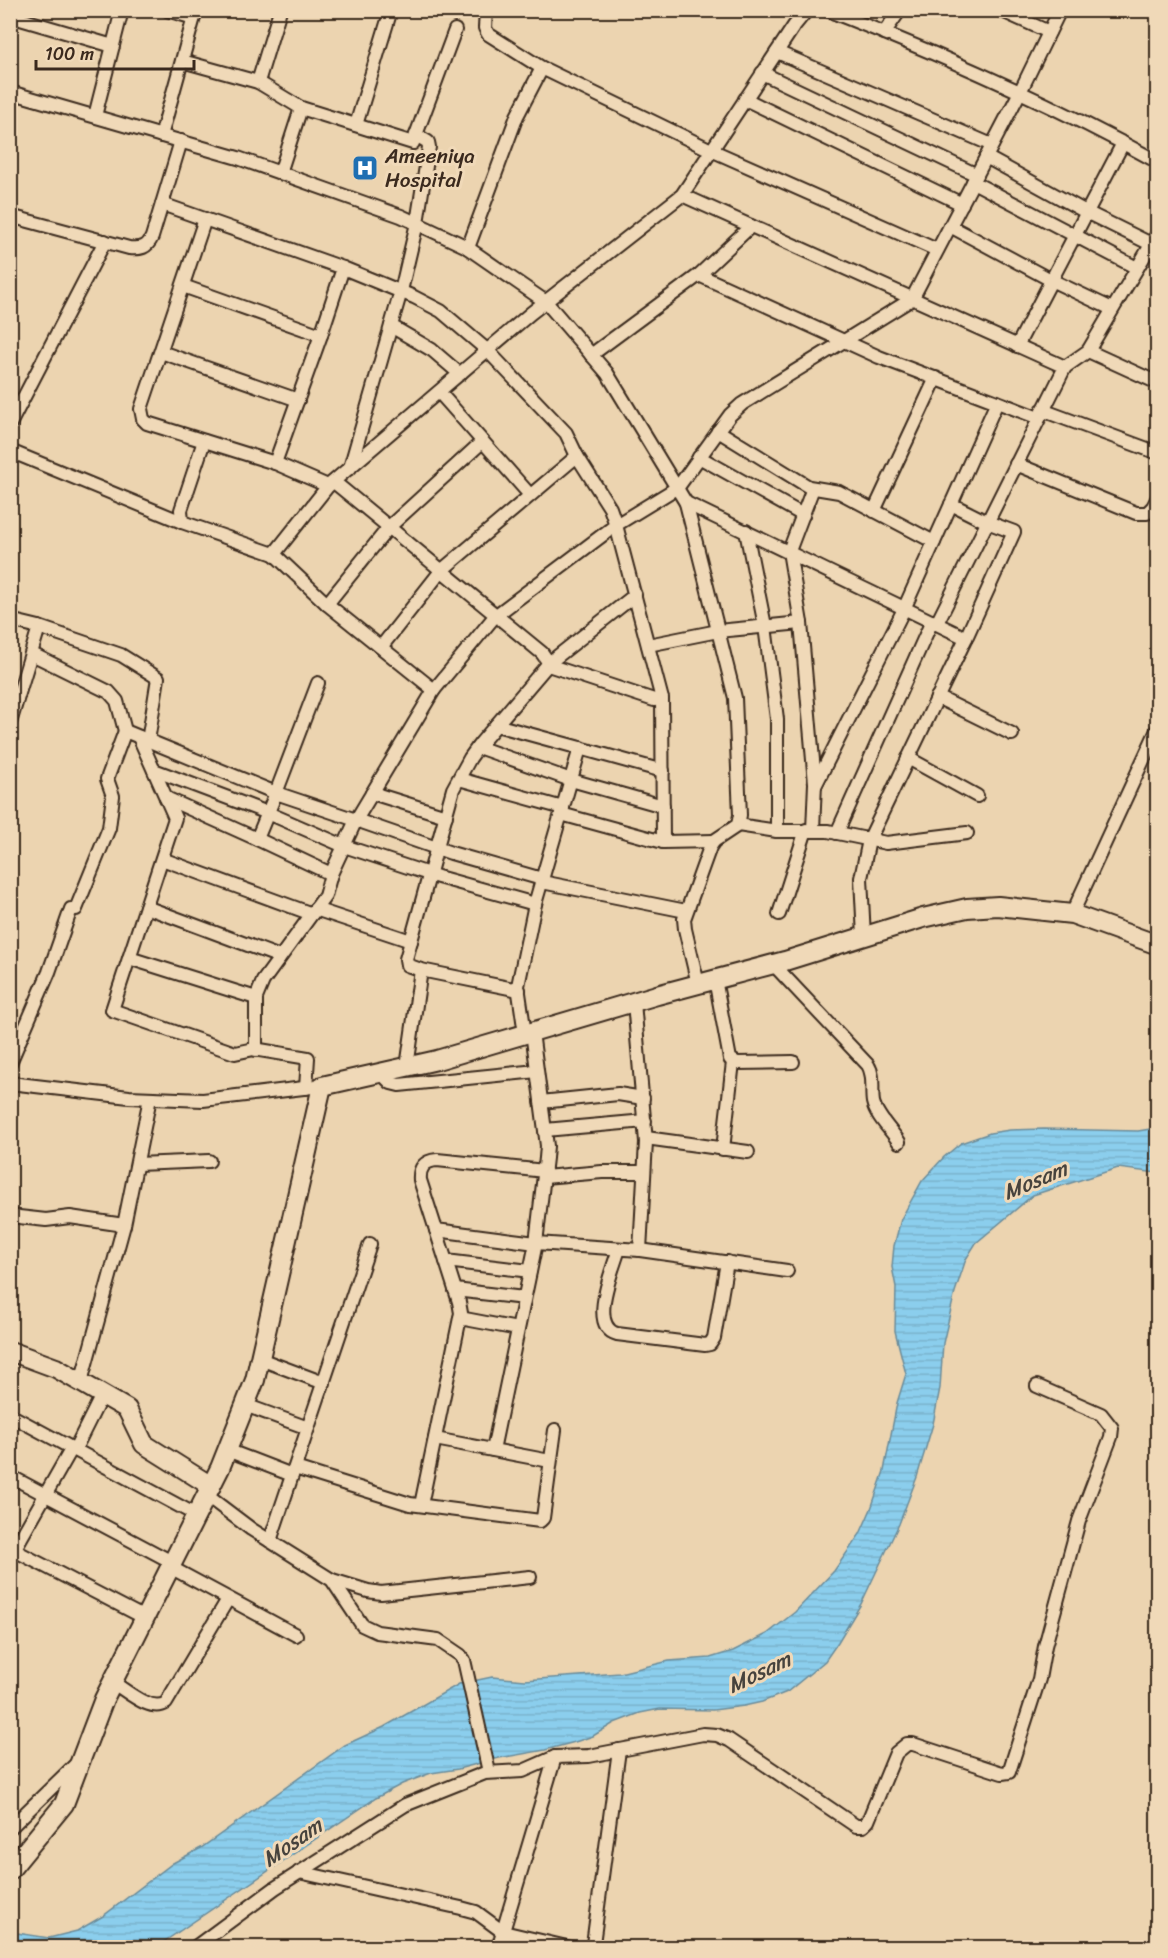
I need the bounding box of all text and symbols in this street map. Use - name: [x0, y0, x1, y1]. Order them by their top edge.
- scale bar: [36, 33, 194, 71]
- text: 100 m: [45, 38, 94, 70]
- place label: Ameeniya Hospital: [384, 137, 475, 199]
- hospital icon: Ameeniya Hospital: [350, 153, 380, 183]
- water label: Mosam: [996, 1148, 1075, 1211]
- water label: Mosam: [720, 1639, 800, 1704]
- water label: Mosam: [253, 1806, 332, 1877]

